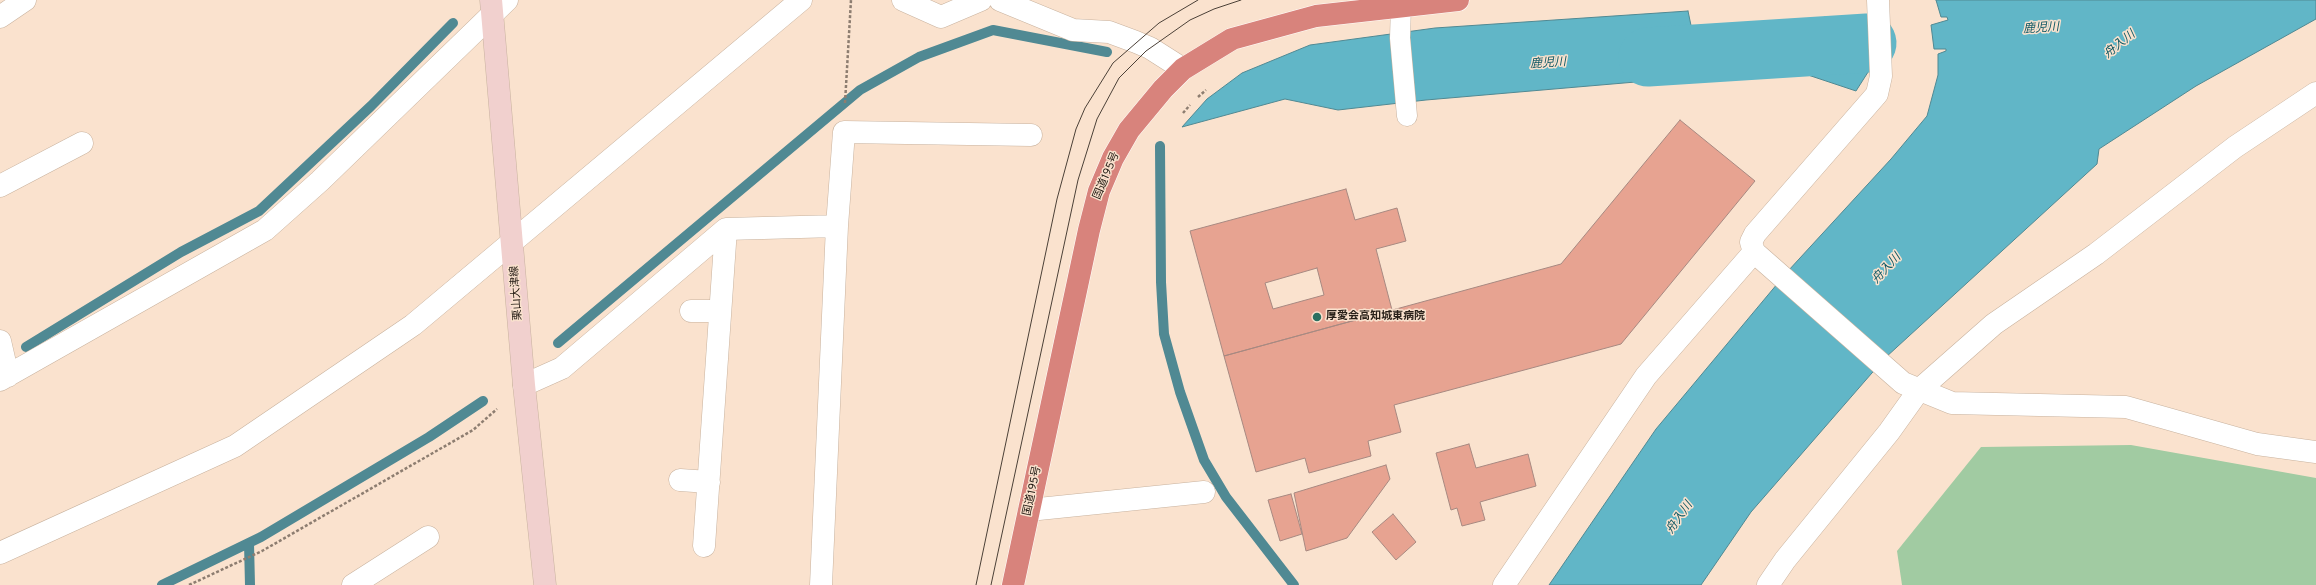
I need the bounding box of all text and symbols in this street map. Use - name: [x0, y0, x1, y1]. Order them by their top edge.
- water label: 鹿児川: [2023, 21, 2059, 37]
- water label: 舟入川: [2101, 28, 2139, 62]
- water label: 鹿児川: [1530, 56, 1566, 72]
- street label: 国道195号: [1091, 150, 1123, 202]
- water label: 舟入川: [1869, 251, 1905, 287]
- street label: 栗山大津線: [508, 265, 526, 321]
- place label: 厚愛会高知城東病院: [1326, 310, 1425, 324]
- marker: 厚愛会高知城東病院: [1311, 311, 1323, 323]
- street label: 国道195号: [1021, 465, 1045, 517]
- water label: 舟入川: [1664, 499, 1696, 537]

